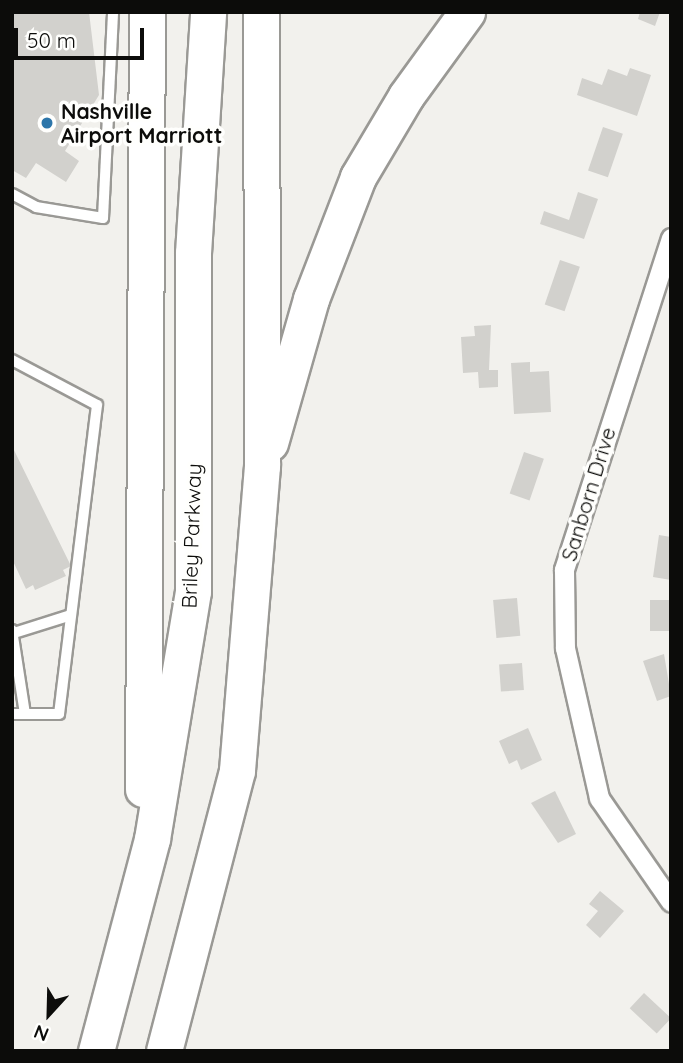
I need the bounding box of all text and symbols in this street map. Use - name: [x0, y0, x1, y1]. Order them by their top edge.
- scale bar: [18, 14, 147, 58]
- text: 50 m: [27, 27, 76, 53]
- place label: Nashville Airport Marriott: [61, 98, 222, 148]
- marker: Nashville Airport Marriott: [39, 115, 55, 131]
- street label: Sanborn Drive: [556, 424, 620, 564]
- street label: Briley Parkway: [176, 463, 206, 609]
- north arrow: [14, 979, 84, 1049]
- text: N: [30, 1020, 52, 1047]

